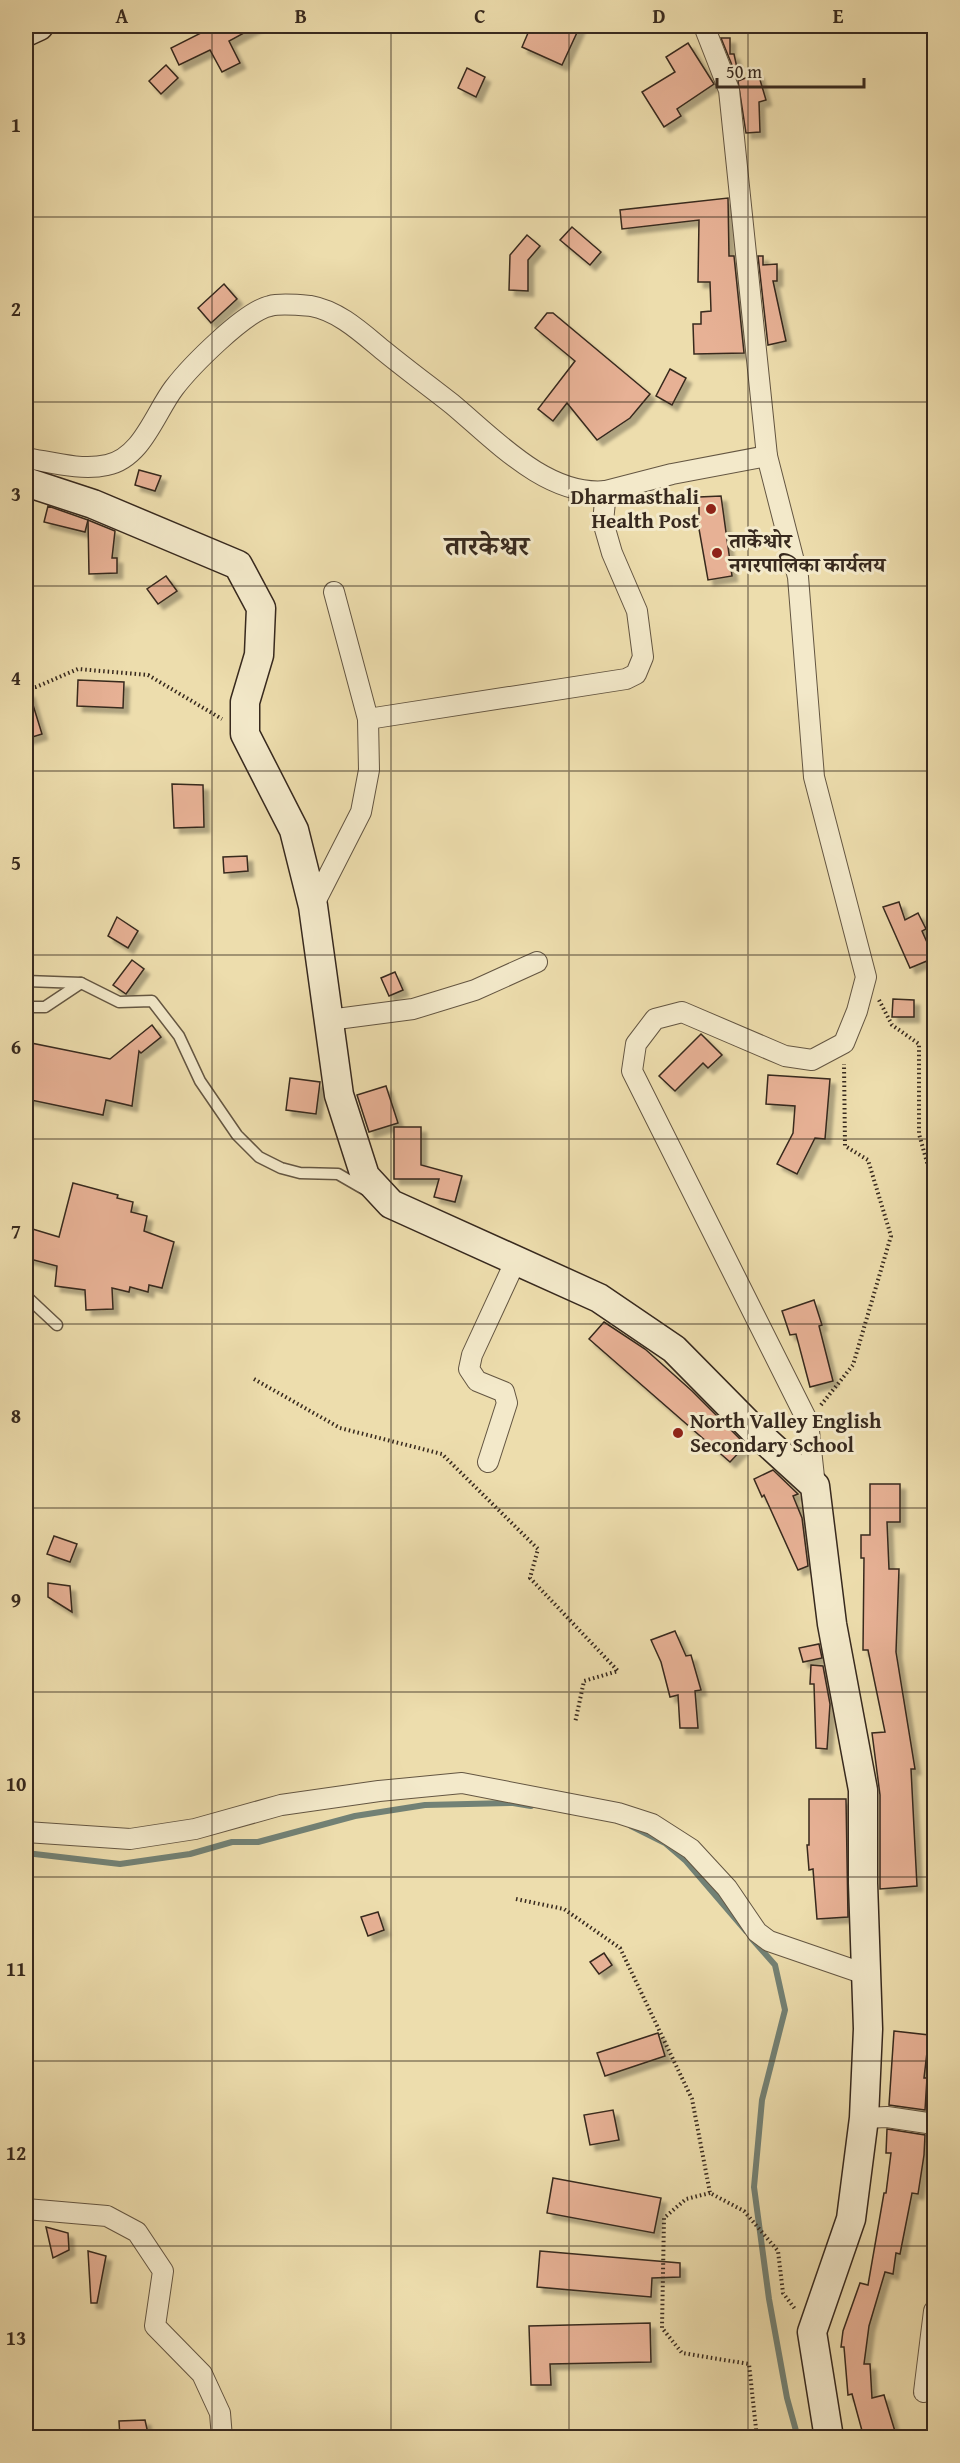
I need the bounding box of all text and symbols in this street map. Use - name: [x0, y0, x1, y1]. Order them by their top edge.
- text: A: [116, 1, 129, 30]
- text: B: [295, 1, 307, 30]
- text: C: [474, 1, 486, 30]
- text: D: [652, 1, 666, 30]
- text: E: [833, 1, 844, 30]
- scale bar: [717, 51, 864, 89]
- text: 50 m: [726, 58, 762, 85]
- text: 1: [11, 110, 21, 139]
- text: 2: [11, 294, 21, 323]
- text: 3: [11, 479, 21, 508]
- place label: Dharmasthali Health Post: [571, 481, 699, 536]
- marker: Dharmasthali Health Post: [704, 502, 718, 516]
- district label: तारकेश्वर: [443, 525, 531, 565]
- place label: तार्केश्वोर नगरपालिका कार्यलय: [727, 525, 887, 580]
- marker: तार्केश्वोर नगरपालिका कार्यलय: [710, 546, 724, 560]
- text: 4: [11, 663, 21, 692]
- text: 5: [11, 848, 21, 877]
- text: 6: [11, 1032, 21, 1061]
- text: 7: [11, 1216, 21, 1245]
- text: 8: [11, 1401, 21, 1430]
- place label: North Valley English Secondary School: [690, 1405, 882, 1460]
- marker: North Valley English Secondary School: [671, 1426, 685, 1440]
- text: 9: [11, 1585, 21, 1614]
- text: 10: [6, 1769, 26, 1798]
- text: 11: [6, 1954, 26, 1983]
- text: 12: [6, 2138, 26, 2167]
- text: 13: [6, 2323, 26, 2352]

